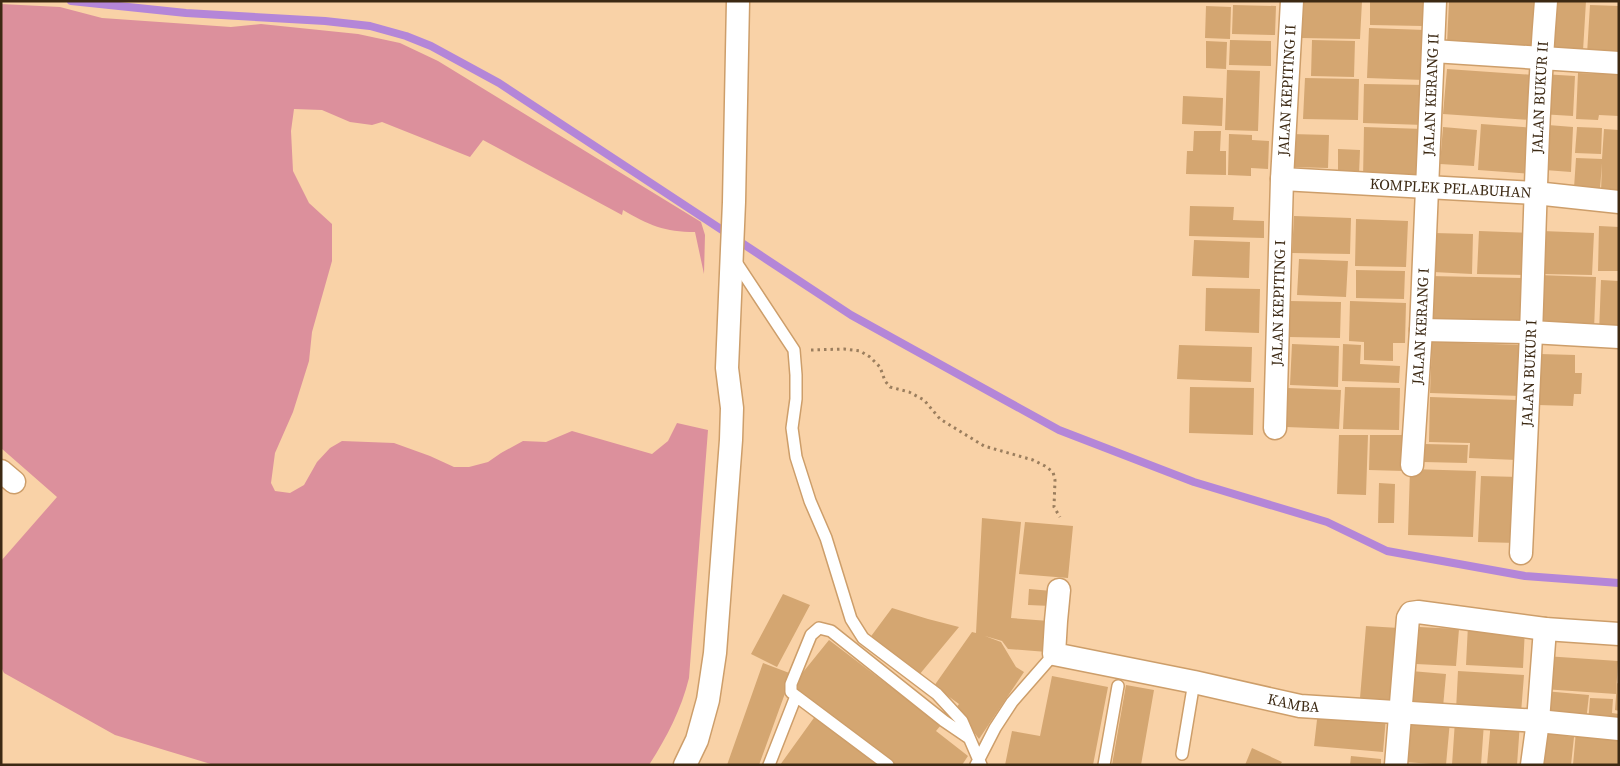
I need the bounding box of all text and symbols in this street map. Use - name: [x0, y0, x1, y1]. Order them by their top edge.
- street label: JALAN KEPITING II: [1272, 24, 1301, 158]
- street label: JALAN KERANG II: [1417, 33, 1444, 157]
- street label: JALAN BUKUR II: [1526, 40, 1553, 155]
- street label: KOMPLEK PELABUHAN: [1369, 173, 1532, 203]
- street label: JALAN KEPITING I: [1266, 240, 1290, 367]
- street label: JALAN KERANG I: [1406, 267, 1434, 386]
- street label: JALAN BUKUR I: [1516, 319, 1541, 428]
- street label: KAMBA: [1266, 688, 1320, 717]

